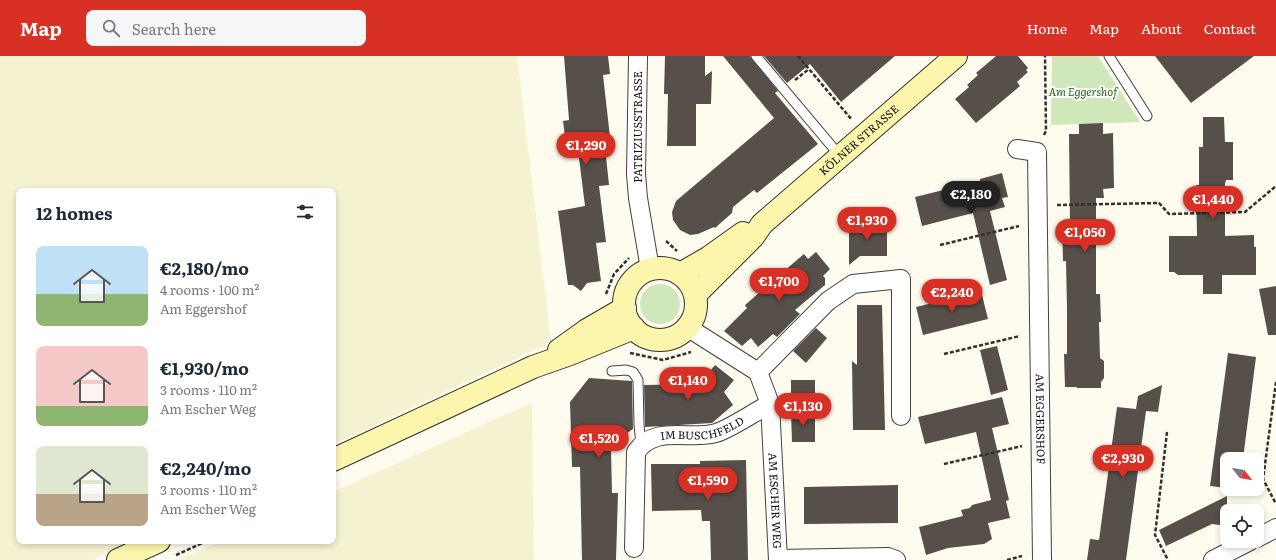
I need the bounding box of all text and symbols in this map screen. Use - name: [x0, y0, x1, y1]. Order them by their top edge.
- search box: [86, 10, 366, 46]
- text: Map: [20, 14, 62, 42]
- icon: search: [100, 17, 122, 39]
- text: Search here: [132, 17, 216, 40]
- text: Home: [1027, 18, 1067, 38]
- text: Map: [1089, 18, 1119, 38]
- text: About: [1141, 18, 1182, 38]
- text: Contact: [1204, 18, 1256, 38]
- street label: PATRIZIUSSTRASSE: [629, 71, 645, 183]
- park label: Am Eggershof: [1049, 83, 1119, 99]
- street label: KÖLNER STRASSE: [815, 100, 901, 178]
- pin: €1,290: [553, 132, 619, 166]
- text: €1,290: [565, 135, 607, 154]
- pin: €2,180: [938, 181, 1004, 215]
- text: €2,180: [950, 184, 992, 203]
- pin: €1,440: [1180, 186, 1246, 220]
- text: €1,440: [1192, 189, 1234, 208]
- text: 12 homes: [36, 200, 112, 225]
- icon: filters: [294, 201, 316, 223]
- pin: €1,930: [834, 207, 900, 241]
- text: €1,930: [846, 210, 888, 229]
- pin: €1,050: [1052, 219, 1118, 253]
- text: €1,050: [1064, 222, 1106, 241]
- text: €2,180/mo: [160, 255, 249, 280]
- icon: home: [68, 262, 116, 310]
- pin: €1,700: [746, 268, 812, 302]
- text: €1,700: [759, 271, 799, 290]
- pin: €2,240: [919, 279, 985, 313]
- text: 4 rooms · 100 m²: [160, 280, 259, 299]
- text: €2,240: [930, 282, 974, 301]
- text: Am Eggershof: [160, 299, 247, 318]
- text: €1,930/mo: [160, 355, 249, 380]
- icon: home: [68, 362, 116, 410]
- pin: €1,140: [655, 367, 721, 401]
- text: €1,140: [668, 370, 708, 389]
- street label: AM EGGERSHOF: [1033, 373, 1050, 464]
- text: 3 rooms · 110 m²: [160, 380, 257, 399]
- pin: €1,130: [770, 393, 836, 427]
- text: €1,130: [783, 396, 823, 415]
- text: Am Escher Weg: [160, 399, 256, 418]
- street label: IM BUSCHFELD: [659, 412, 747, 443]
- pin: €1,520: [566, 425, 632, 459]
- text: €1,520: [579, 428, 619, 447]
- pin: €2,930: [1090, 445, 1156, 479]
- text: €2,930: [1102, 448, 1144, 467]
- street label: AM ESCHER WEG: [765, 452, 786, 549]
- north arrow: [1220, 452, 1264, 496]
- map controls: [1220, 452, 1264, 548]
- text: €2,240/mo: [160, 455, 251, 480]
- icon: home: [68, 462, 116, 510]
- pin: €1,590: [675, 467, 741, 501]
- text: €1,590: [687, 470, 729, 489]
- text: 3 rooms · 110 m²: [160, 480, 257, 499]
- text: Am Escher Weg: [160, 499, 256, 518]
- button: locate: [1220, 504, 1264, 548]

